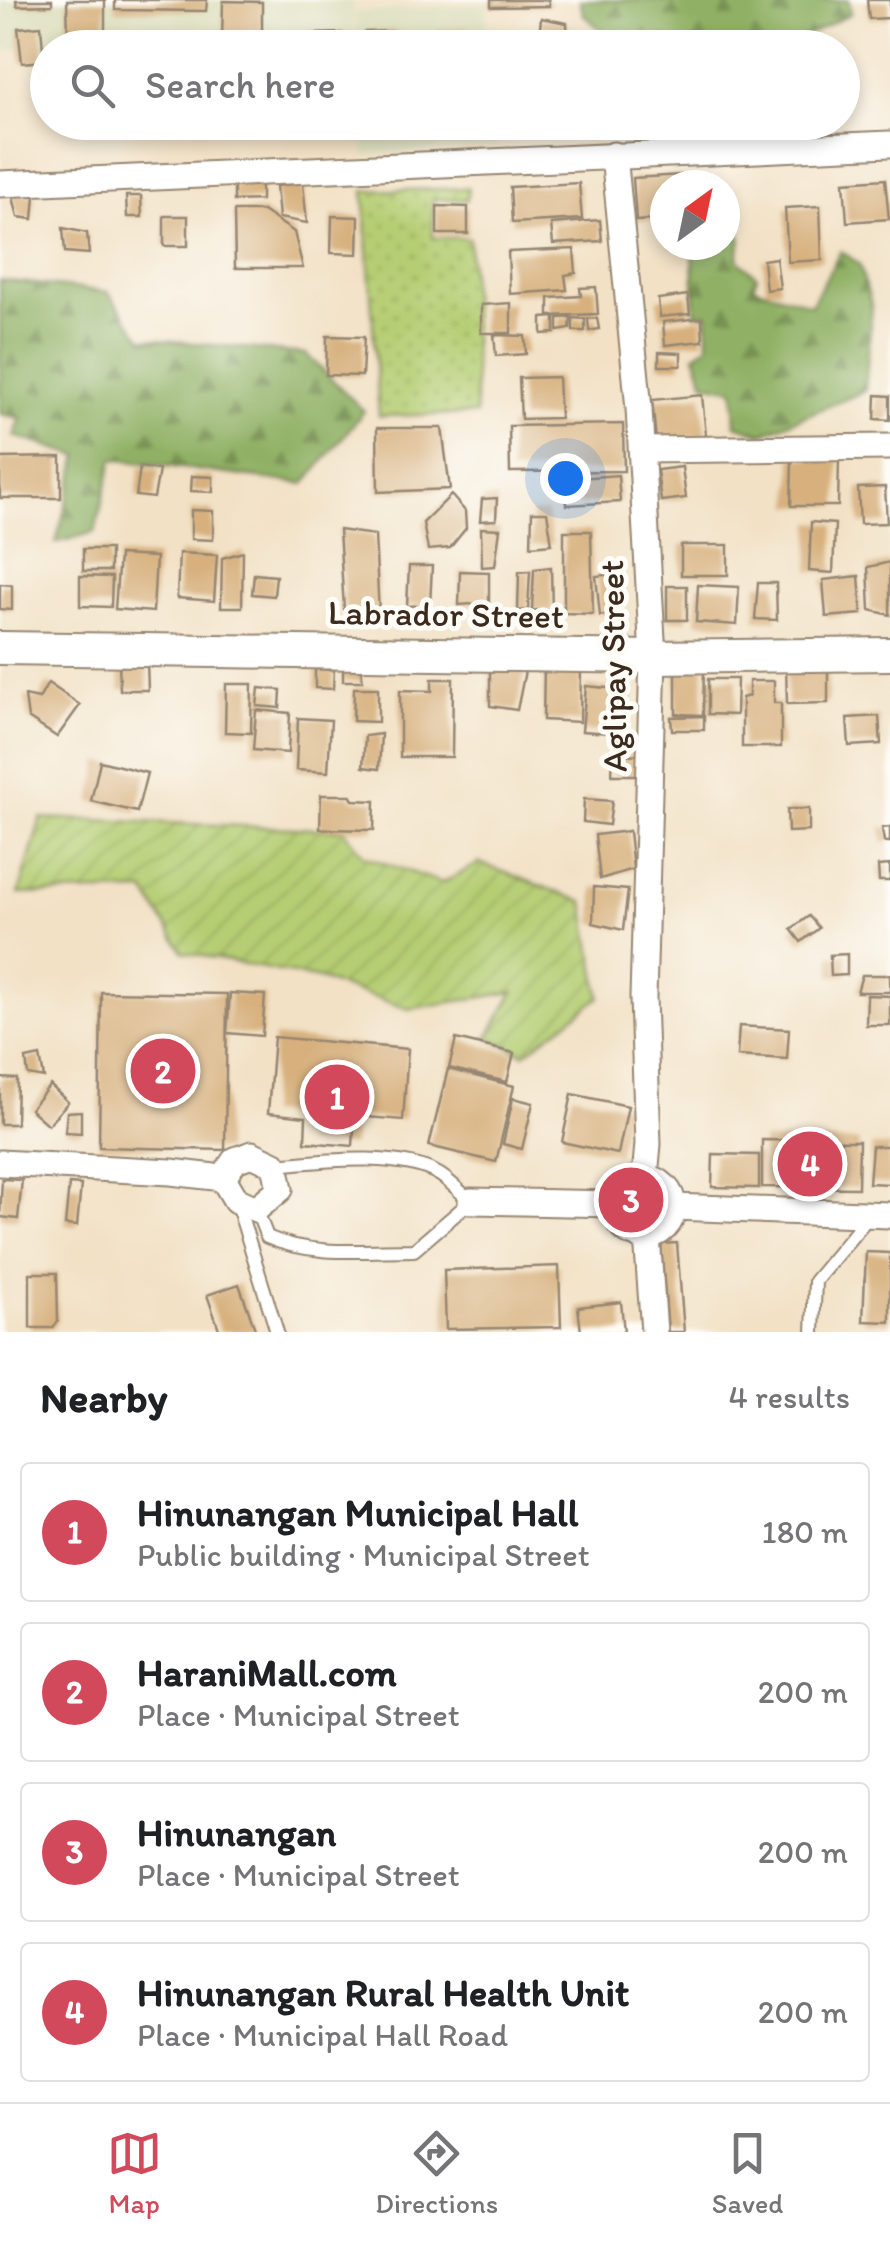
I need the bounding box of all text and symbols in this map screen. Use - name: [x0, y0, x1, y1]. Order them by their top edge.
- search box: [30, 30, 860, 140]
- icon: search: [65, 58, 120, 113]
- text: Search here: [145, 62, 336, 108]
- north arrow: [650, 170, 740, 260]
- your location: [540, 453, 591, 504]
- street label: Aglipay Street: [590, 559, 636, 773]
- street label: Labrador Street: [328, 591, 564, 637]
- pin: 2: [130, 1034, 196, 1108]
- pin: 1: [304, 1060, 370, 1134]
- pin: 4: [778, 1126, 842, 1202]
- pin: 3: [598, 1162, 664, 1238]
- text: Nearby: [40, 1372, 167, 1423]
- text: 4 results: [729, 1378, 850, 1416]
- text: Hinunangan Municipal Hall: [137, 1490, 579, 1536]
- text: 1: [67, 1513, 82, 1551]
- text: 180 m: [762, 1513, 848, 1551]
- text: Public building · Municipal Street: [137, 1536, 590, 1574]
- text: HaraniMall.com: [137, 1650, 397, 1696]
- text: 2: [66, 1673, 83, 1711]
- text: 200 m: [758, 1673, 848, 1711]
- text: Place · Municipal Street: [137, 1696, 460, 1734]
- text: Hinunangan: [137, 1810, 336, 1856]
- text: 3: [66, 1833, 83, 1871]
- text: 200 m: [758, 1833, 848, 1871]
- text: Place · Municipal Street: [137, 1856, 460, 1894]
- text: Hinunangan Rural Health Unit: [137, 1970, 629, 2016]
- text: 4: [65, 1993, 84, 2031]
- text: 200 m: [758, 1993, 848, 2031]
- text: Place · Municipal Hall Road: [137, 2016, 508, 2054]
- tab: Map: [107, 2126, 162, 2220]
- tab: Directions: [375, 2126, 498, 2220]
- tab: Saved: [712, 2126, 783, 2220]

